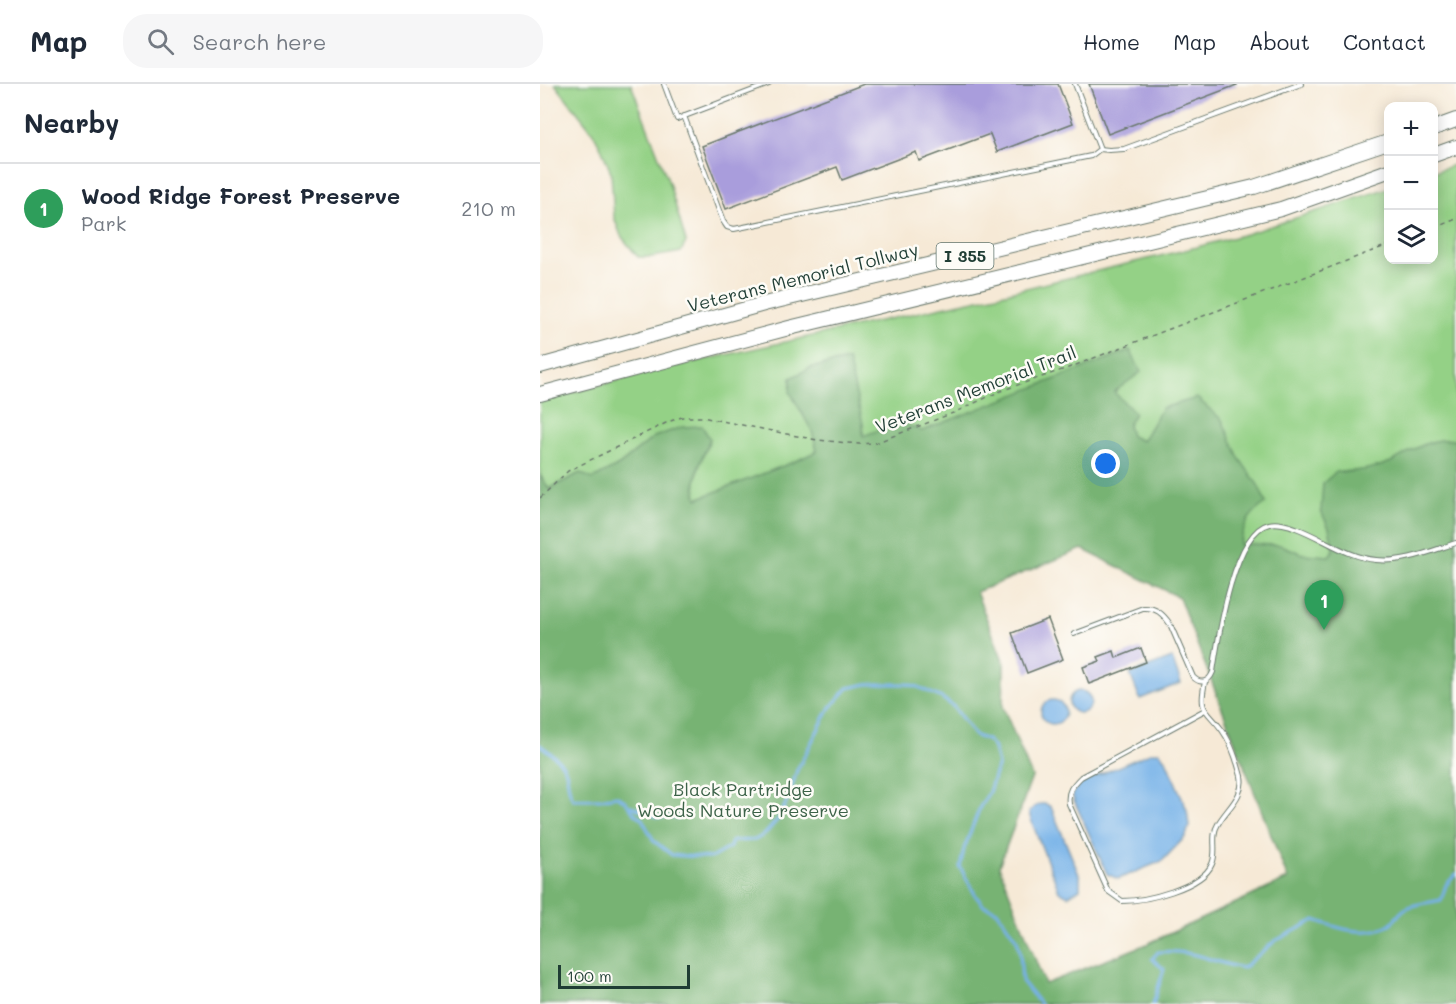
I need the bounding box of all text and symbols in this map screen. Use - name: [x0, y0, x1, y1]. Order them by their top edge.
- search box: [123, 14, 543, 68]
- text: Map: [30, 23, 87, 59]
- icon: search: [144, 25, 177, 58]
- text: Search here: [192, 27, 326, 56]
- text: Home: [1083, 28, 1140, 55]
- text: Map: [1173, 28, 1216, 55]
- text: About: [1249, 28, 1310, 55]
- text: Contact: [1343, 28, 1426, 55]
- map controls: [1384, 102, 1438, 264]
- button: +: [1384, 102, 1438, 156]
- text: Nearby: [24, 106, 119, 140]
- button: −: [1384, 156, 1438, 210]
- text: Wood Ridge Forest Preserve: [81, 181, 400, 210]
- text: 1: [39, 195, 48, 221]
- text: 210 m: [461, 195, 516, 221]
- text: Park: [81, 210, 126, 236]
- button: layers: [1384, 210, 1438, 264]
- street label: Veterans Memorial Tollway: [685, 237, 921, 317]
- road number: I 355: [936, 243, 994, 269]
- street label: Veterans Memorial Trail: [872, 340, 1080, 438]
- your location: [1091, 449, 1120, 478]
- pin: 1: [1304, 580, 1344, 630]
- park label: Black Partridge Woods Nature Preserve: [637, 777, 849, 822]
- scale bar: [558, 962, 690, 990]
- text: 100 m: [567, 965, 612, 986]

